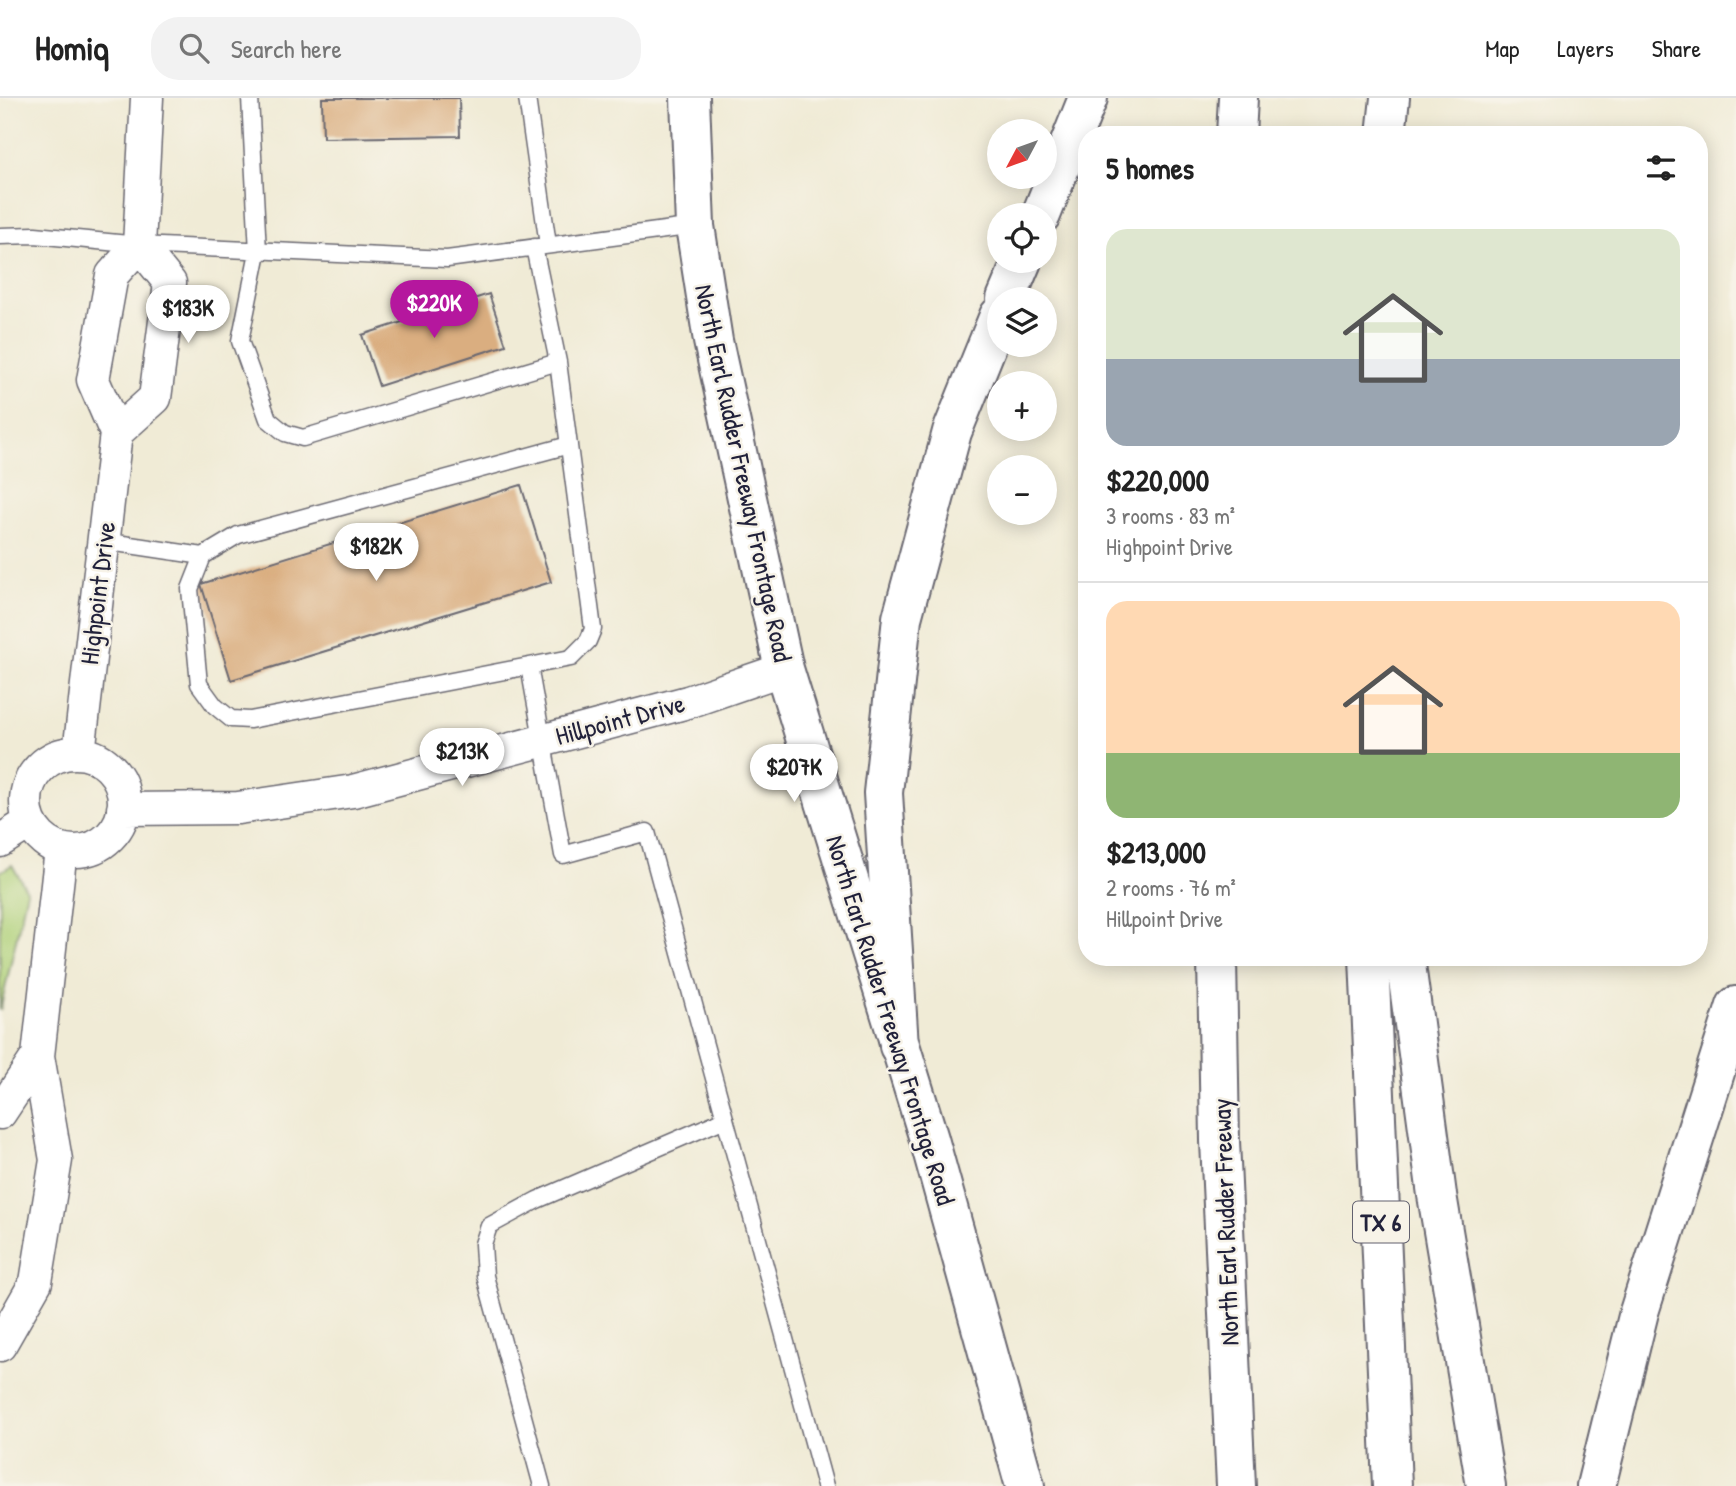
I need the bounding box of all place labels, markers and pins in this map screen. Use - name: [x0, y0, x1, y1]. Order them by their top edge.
- pin: $220K: [385, 280, 483, 340]
- pin: $183K: [139, 286, 237, 345]
- pin: $182K: [327, 524, 425, 583]
- pin: $213K: [413, 728, 511, 788]
- pin: $207K: [745, 744, 843, 804]

